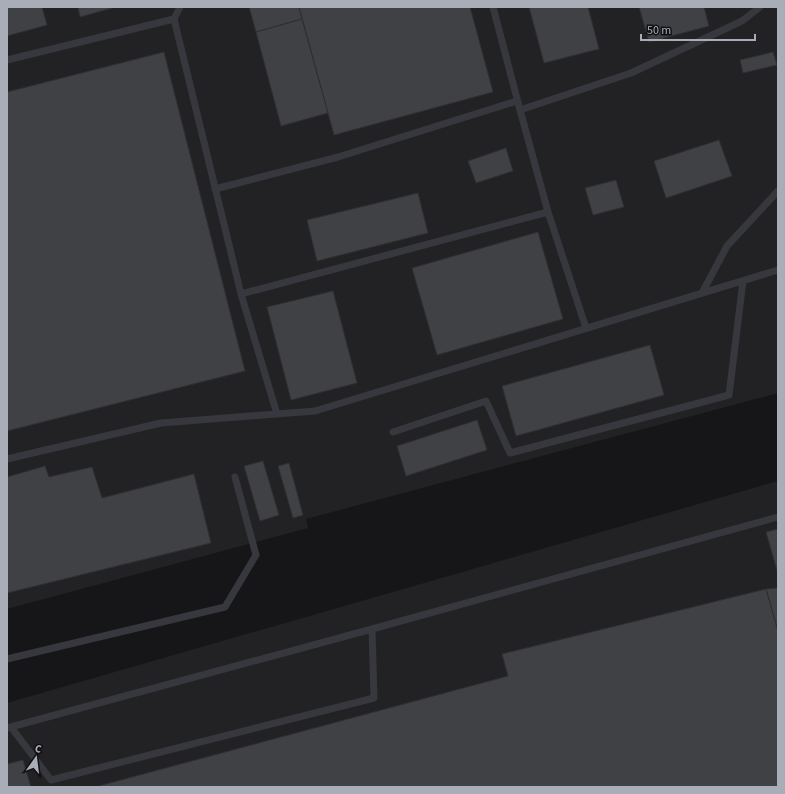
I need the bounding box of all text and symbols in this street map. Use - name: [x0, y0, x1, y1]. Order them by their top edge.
- scale bar: [641, 16, 755, 42]
- text: 50 m: [647, 22, 671, 39]
- north arrow: [16, 738, 56, 778]
- text: С: [33, 741, 44, 757]

